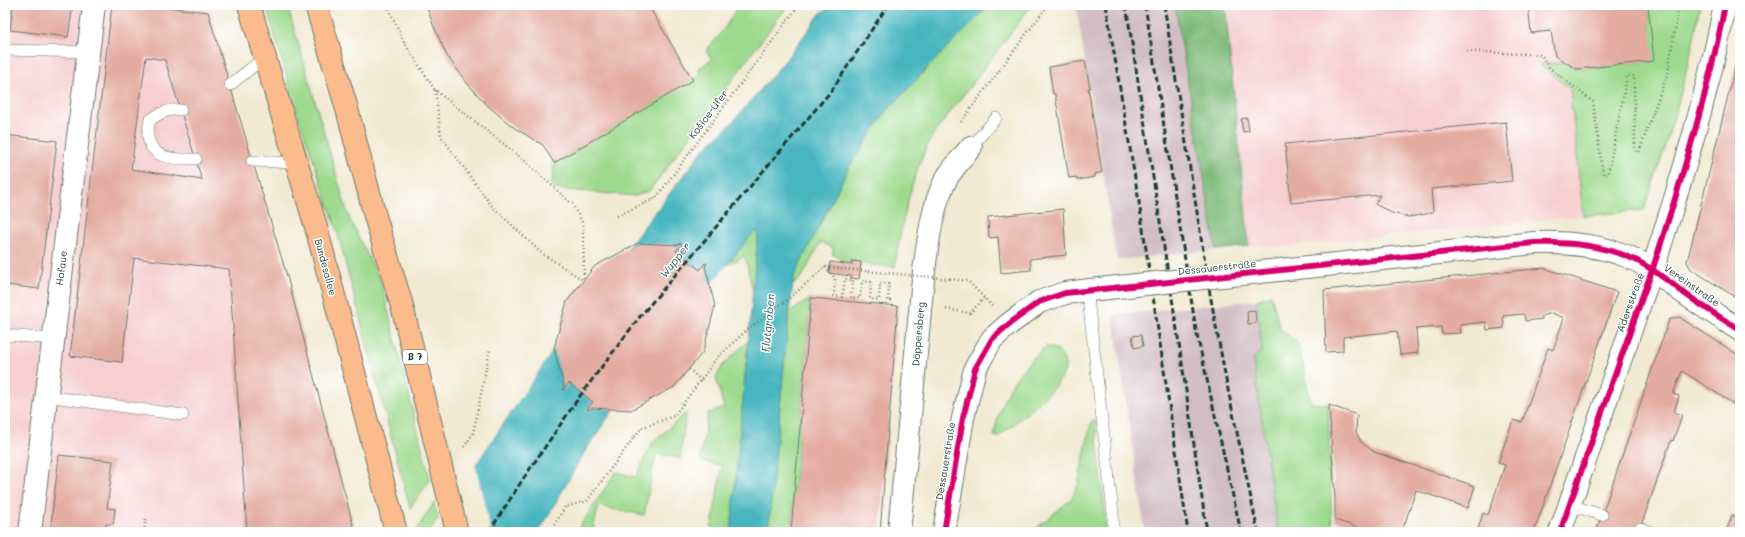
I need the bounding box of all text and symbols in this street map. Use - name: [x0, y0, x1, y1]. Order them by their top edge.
- street label: Košice-Ufer: [685, 87, 731, 141]
- street label: Bundesallee: [312, 237, 340, 297]
- water label: Wupper: [656, 238, 694, 281]
- street label: Hofaue: [52, 250, 70, 286]
- street label: Dessauerstraße: [1177, 256, 1257, 278]
- street label: Vereinstraße: [1661, 260, 1723, 310]
- street label: Adersstraße: [1613, 270, 1647, 334]
- water label: Flutgraben: [757, 293, 778, 353]
- street label: Döppersberg: [908, 301, 928, 367]
- road number: B 7: [403, 350, 427, 364]
- street label: Dessauerstraße: [932, 421, 958, 501]

